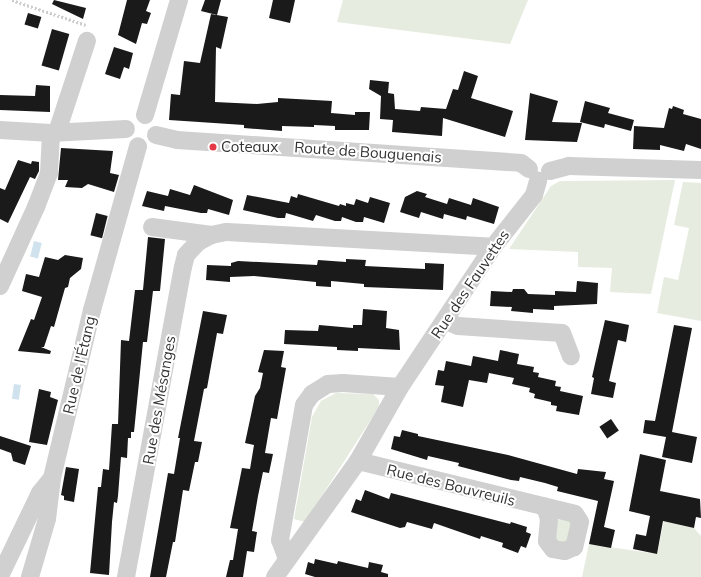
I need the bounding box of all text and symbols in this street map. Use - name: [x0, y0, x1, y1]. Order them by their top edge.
- place label: Coteaux: [221, 138, 278, 156]
- street label: Route de Bouguenais: [294, 138, 442, 166]
- marker: Coteaux: [208, 142, 218, 152]
- street label: Rue des Fauvettes: [427, 226, 513, 342]
- street label: Rue de l'Étang: [59, 314, 99, 416]
- street label: Rue des Mésanges: [139, 334, 179, 466]
- street label: Rue des Bouvreuils: [385, 460, 517, 510]

